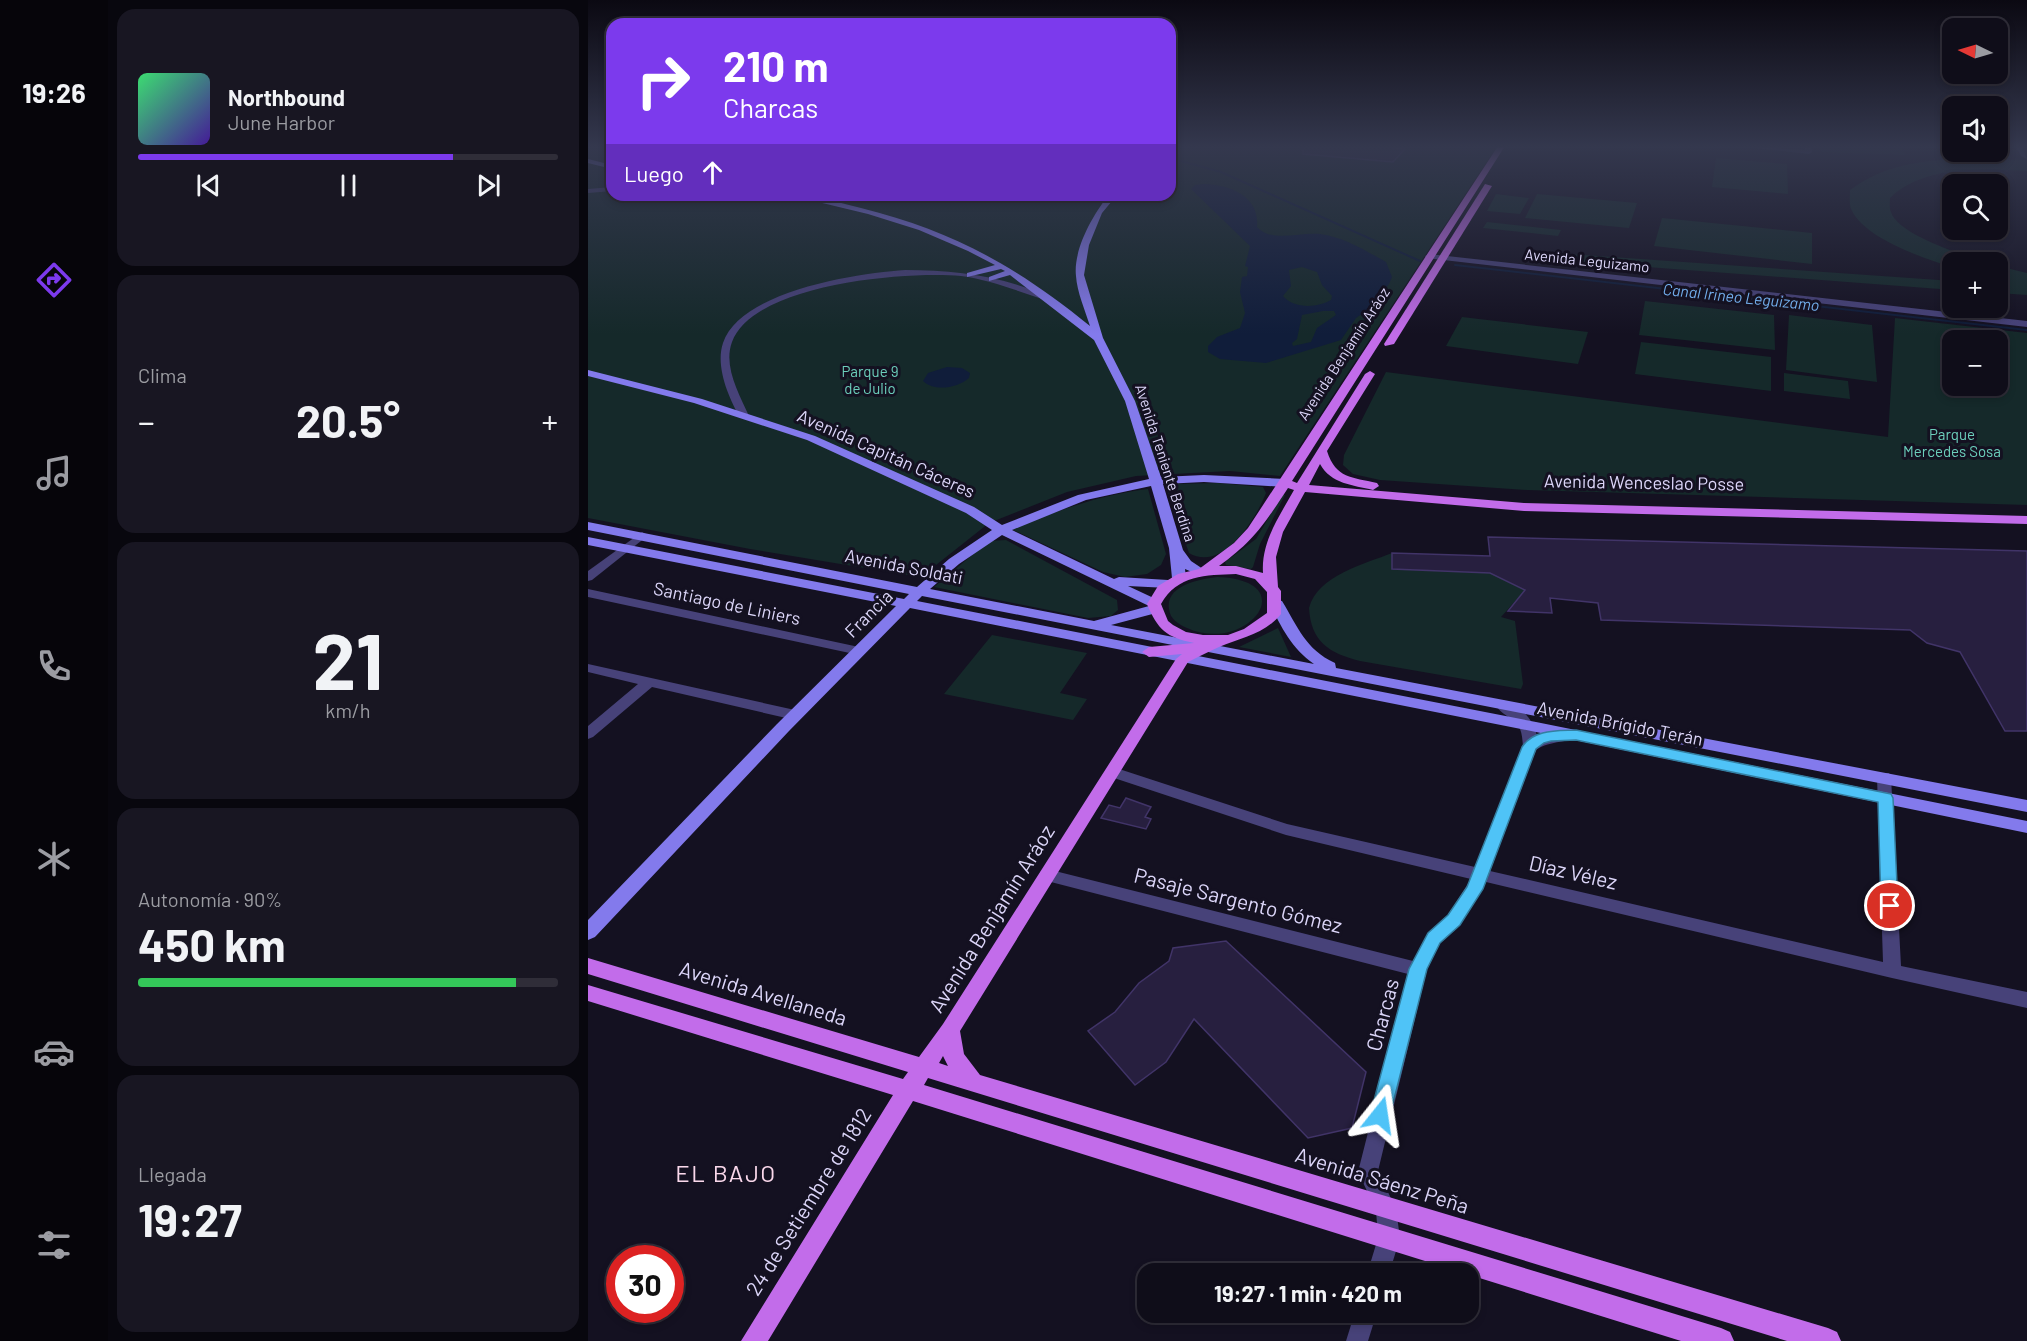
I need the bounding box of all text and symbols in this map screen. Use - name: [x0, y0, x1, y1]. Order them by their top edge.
- north arrow: [1942, 18, 2008, 84]
- map controls: [1942, 18, 2008, 396]
- text: 210 m: [723, 40, 829, 90]
- icon: right: [624, 42, 702, 120]
- text: 19:26: [22, 76, 86, 108]
- text: Northbound: [228, 84, 345, 110]
- text: Charcas: [723, 91, 818, 123]
- button: sound: [1942, 96, 2008, 162]
- text: June Harbor: [228, 110, 335, 134]
- icon: ahead: [696, 156, 729, 189]
- text: Luego: [624, 160, 684, 186]
- icon: previous: [192, 169, 225, 202]
- icon: pause: [332, 169, 365, 202]
- icon: next: [472, 169, 505, 202]
- button: search: [1942, 174, 2008, 240]
- street label: Avenida Leguizamo: [1524, 244, 1650, 276]
- button: +: [1942, 252, 2008, 318]
- icon: directions: [33, 259, 75, 301]
- water label: Canal Irineo Leguizamo: [1662, 279, 1820, 314]
- street label: Avenida Benjamín Aráoz: [1293, 283, 1393, 423]
- button: −: [1942, 330, 2008, 396]
- park label: Parque 9 de Julio: [842, 362, 898, 397]
- text: Clima: [138, 363, 187, 387]
- street label: Avenida Teniente Berdina: [1132, 382, 1200, 544]
- text: 20.5°: [296, 393, 400, 447]
- text: −: [138, 401, 155, 441]
- text: +: [542, 401, 558, 441]
- street label: Avenida Capitán Cáceres: [794, 404, 979, 502]
- park label: Parque Mercedes Sosa: [1903, 425, 2001, 460]
- icon: music: [33, 452, 75, 494]
- street label: Avenida Wenceslao Posse: [1544, 469, 1744, 495]
- street label: Avenida Soldati: [843, 544, 965, 588]
- street label: Santiago de Liniers: [652, 577, 803, 629]
- street label: Francia: [840, 585, 897, 642]
- text: 21: [313, 612, 383, 706]
- icon: phone: [33, 645, 75, 687]
- street label: Avenida Brígido Terán: [1536, 696, 1705, 750]
- text: km/h: [325, 698, 371, 722]
- street label: Avenida Benjamín Aráoz: [923, 820, 1059, 1017]
- icon: climate: [33, 838, 75, 880]
- street label: Díaz Vélez: [1527, 849, 1620, 894]
- street label: Pasaje Sargento Gómez: [1132, 862, 1345, 937]
- pin: [1864, 880, 1915, 931]
- text: Autonomía · 90%: [138, 887, 282, 911]
- icon: arrive: [1873, 889, 1906, 922]
- text: 450 km: [138, 917, 286, 971]
- street label: Avenida Avellaneda: [677, 955, 850, 1030]
- street label: Charcas: [1360, 976, 1403, 1054]
- icon: car: [33, 1031, 75, 1073]
- position arrow: [1348, 1083, 1412, 1147]
- street label: 24 de Setiembre de 1812: [740, 1103, 876, 1300]
- street label: Avenida Sáenz Peña: [1293, 1141, 1472, 1218]
- district label: EL BAJO: [675, 1158, 777, 1187]
- text: Llegada: [138, 1162, 207, 1186]
- text: 19:27: [138, 1192, 242, 1246]
- icon: filters: [33, 1224, 75, 1266]
- speed limit sign: 30: [606, 1245, 684, 1323]
- text: 19:27 · 1 min · 420 m: [1214, 1280, 1402, 1306]

